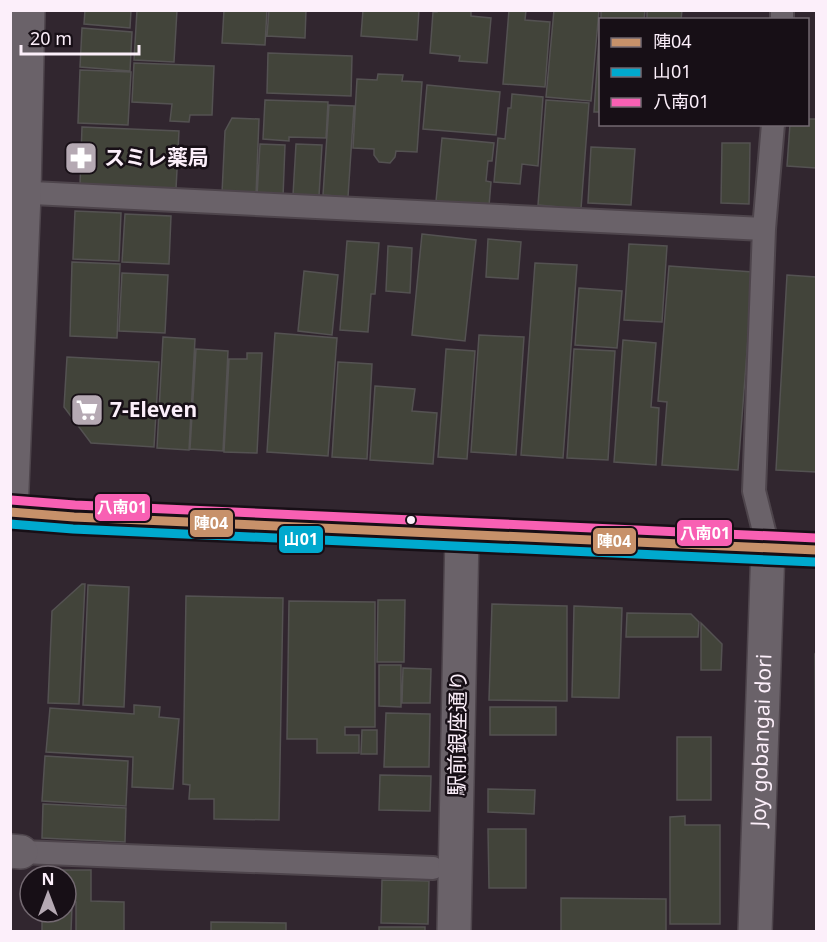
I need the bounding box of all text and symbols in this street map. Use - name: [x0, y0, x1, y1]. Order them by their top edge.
- scale bar: [21, 18, 140, 56]
- legend: [599, 18, 809, 126]
- text: 20 m: [30, 26, 72, 50]
- text: 陣04: [653, 29, 692, 53]
- text: 山01: [653, 59, 692, 83]
- text: 八南01: [653, 89, 710, 113]
- pharmacy icon: スミレ薬局: [63, 140, 99, 176]
- place label: スミレ薬局: [104, 143, 209, 171]
- supermarket icon: 7-Eleven: [69, 392, 105, 428]
- place label: 7-Eleven: [110, 395, 197, 423]
- line badge: 八南01: [94, 493, 151, 522]
- text: 八南01: [97, 496, 147, 518]
- line badge: 陣04: [189, 509, 234, 538]
- text: 陣04: [194, 512, 228, 534]
- unlabelled marker: [405, 514, 417, 526]
- line badge: 八南01: [676, 519, 733, 547]
- text: 八南01: [680, 522, 730, 544]
- line badge: 山01: [278, 525, 324, 554]
- line badge: 陣04: [592, 527, 637, 555]
- text: 山01: [284, 528, 318, 550]
- text: 陣04: [597, 530, 631, 552]
- street label: Joy gobangai dori: [744, 653, 777, 829]
- street label: 駅前銀座通り: [442, 670, 472, 796]
- north arrow: [18, 864, 78, 924]
- text: N: [41, 868, 55, 890]

